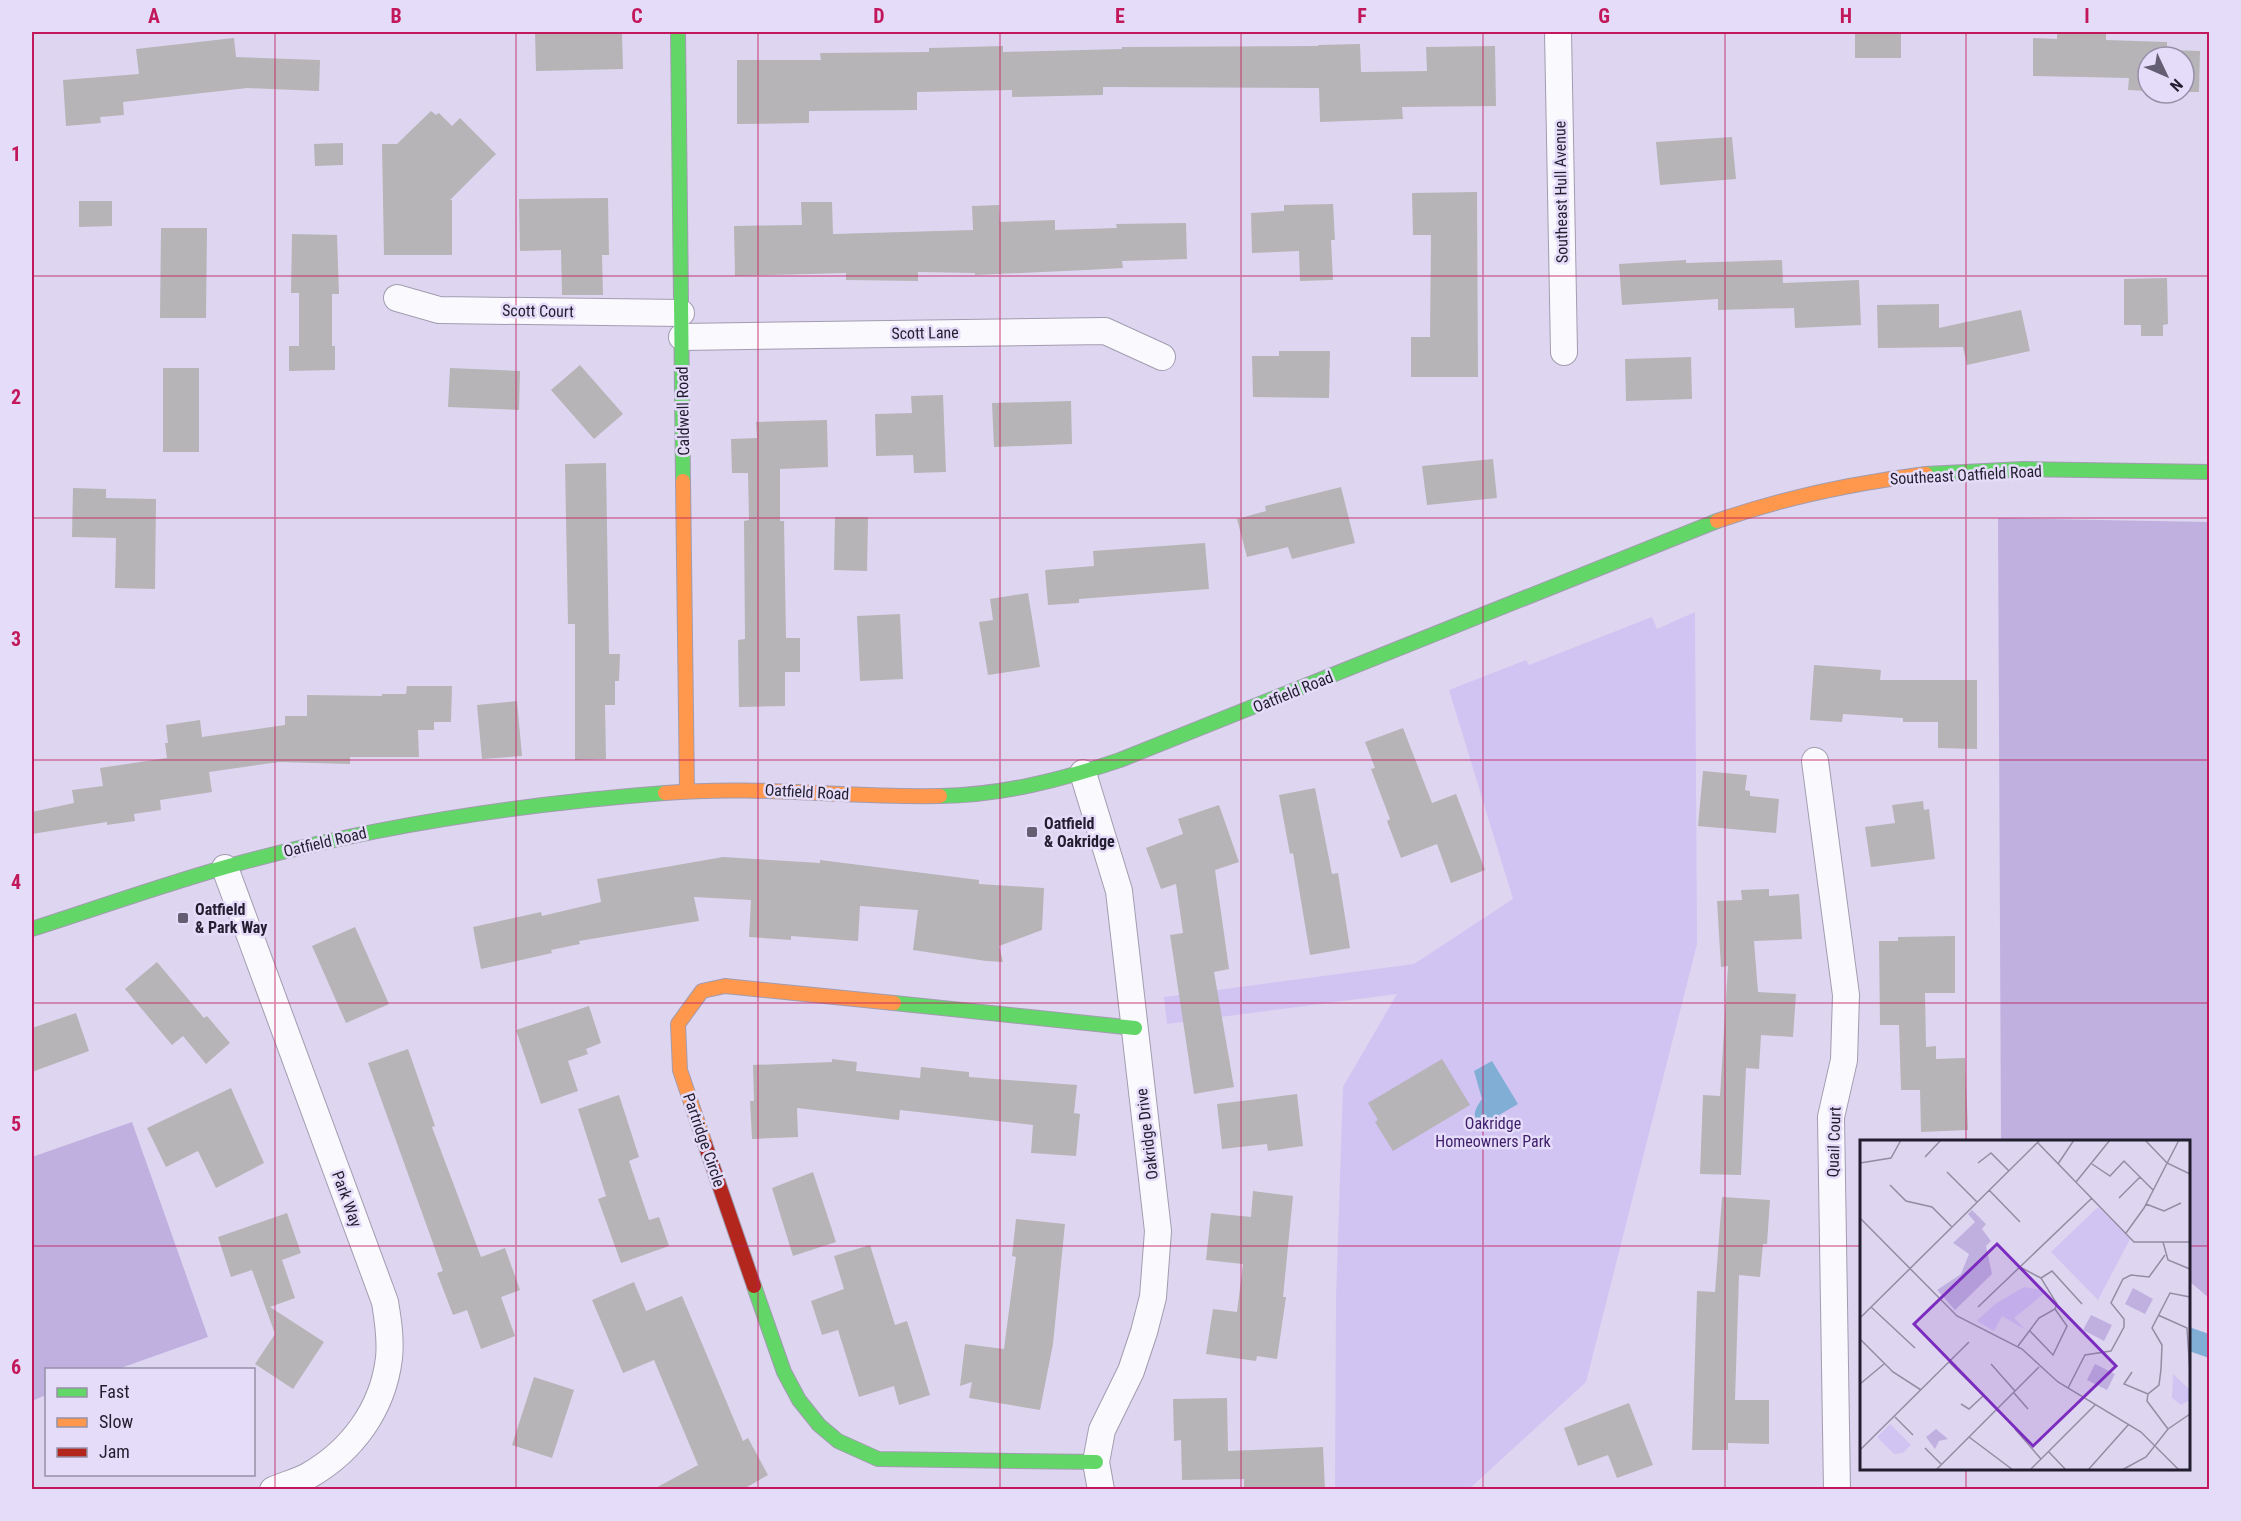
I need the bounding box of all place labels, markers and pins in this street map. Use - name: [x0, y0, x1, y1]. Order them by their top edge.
- place label: Oatfield & Oakridge: [1044, 814, 1115, 851]
- marker: Oatfield & Oakridge: [1025, 825, 1039, 839]
- place label: Oatfield & Park Way: [195, 900, 267, 937]
- marker: Oatfield & Park Way: [176, 911, 190, 925]

